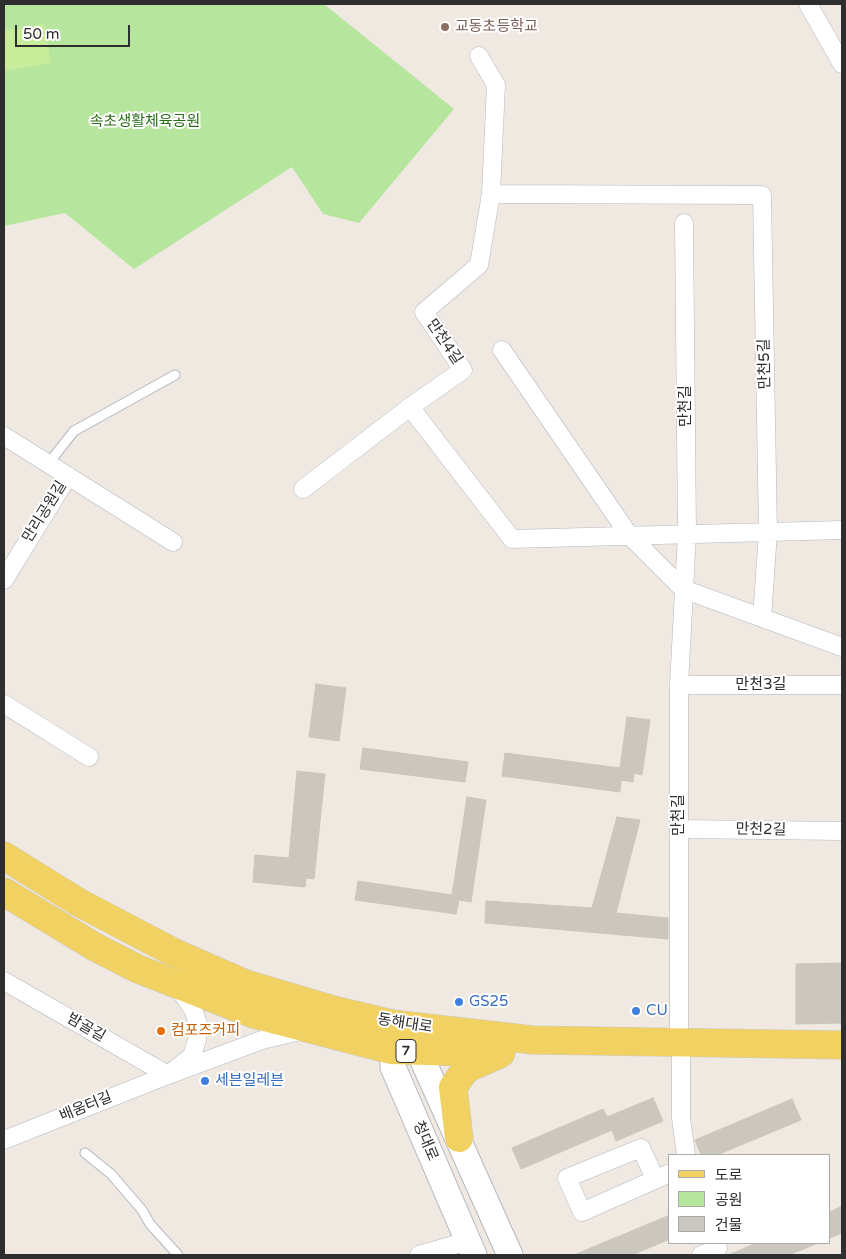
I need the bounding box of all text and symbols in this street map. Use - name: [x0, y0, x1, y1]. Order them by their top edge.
- scale bar: [18, 15, 132, 47]
- place label: 교동초등학교: [455, 18, 538, 36]
- marker: 교동초등학교: [439, 21, 451, 33]
- text: 50 m: [23, 25, 60, 43]
- park label: 속초생활체육공원: [90, 113, 200, 131]
- street label: 만천4길: [422, 316, 466, 368]
- street label: 만천5길: [756, 338, 774, 390]
- street label: 만천길: [677, 385, 695, 427]
- street label: 만리공원길: [19, 478, 71, 546]
- street label: 만천3길: [736, 676, 786, 694]
- street label: 만천길: [670, 794, 688, 836]
- street label: 만천2길: [735, 821, 787, 839]
- place label: GS25: [469, 993, 508, 1011]
- marker: GS25: [453, 996, 465, 1008]
- place label: CU: [646, 1002, 668, 1020]
- marker: CU: [630, 1005, 642, 1017]
- street label: 밤골길: [64, 1010, 108, 1046]
- street label: 동해대로: [376, 1011, 434, 1037]
- place label: 컴포즈커피: [171, 1022, 240, 1040]
- marker: 컴포즈커피: [155, 1025, 167, 1037]
- road number: 7: [396, 1040, 416, 1062]
- place label: 세븐일레븐: [215, 1072, 284, 1090]
- marker: 세븐일레븐: [199, 1075, 211, 1087]
- street label: 배움터길: [57, 1088, 115, 1126]
- street label: 청대로: [409, 1118, 441, 1164]
- legend: [668, 1154, 831, 1244]
- text: 도로: [715, 1166, 743, 1184]
- text: 공원: [715, 1191, 743, 1209]
- text: 건물: [715, 1216, 743, 1234]

